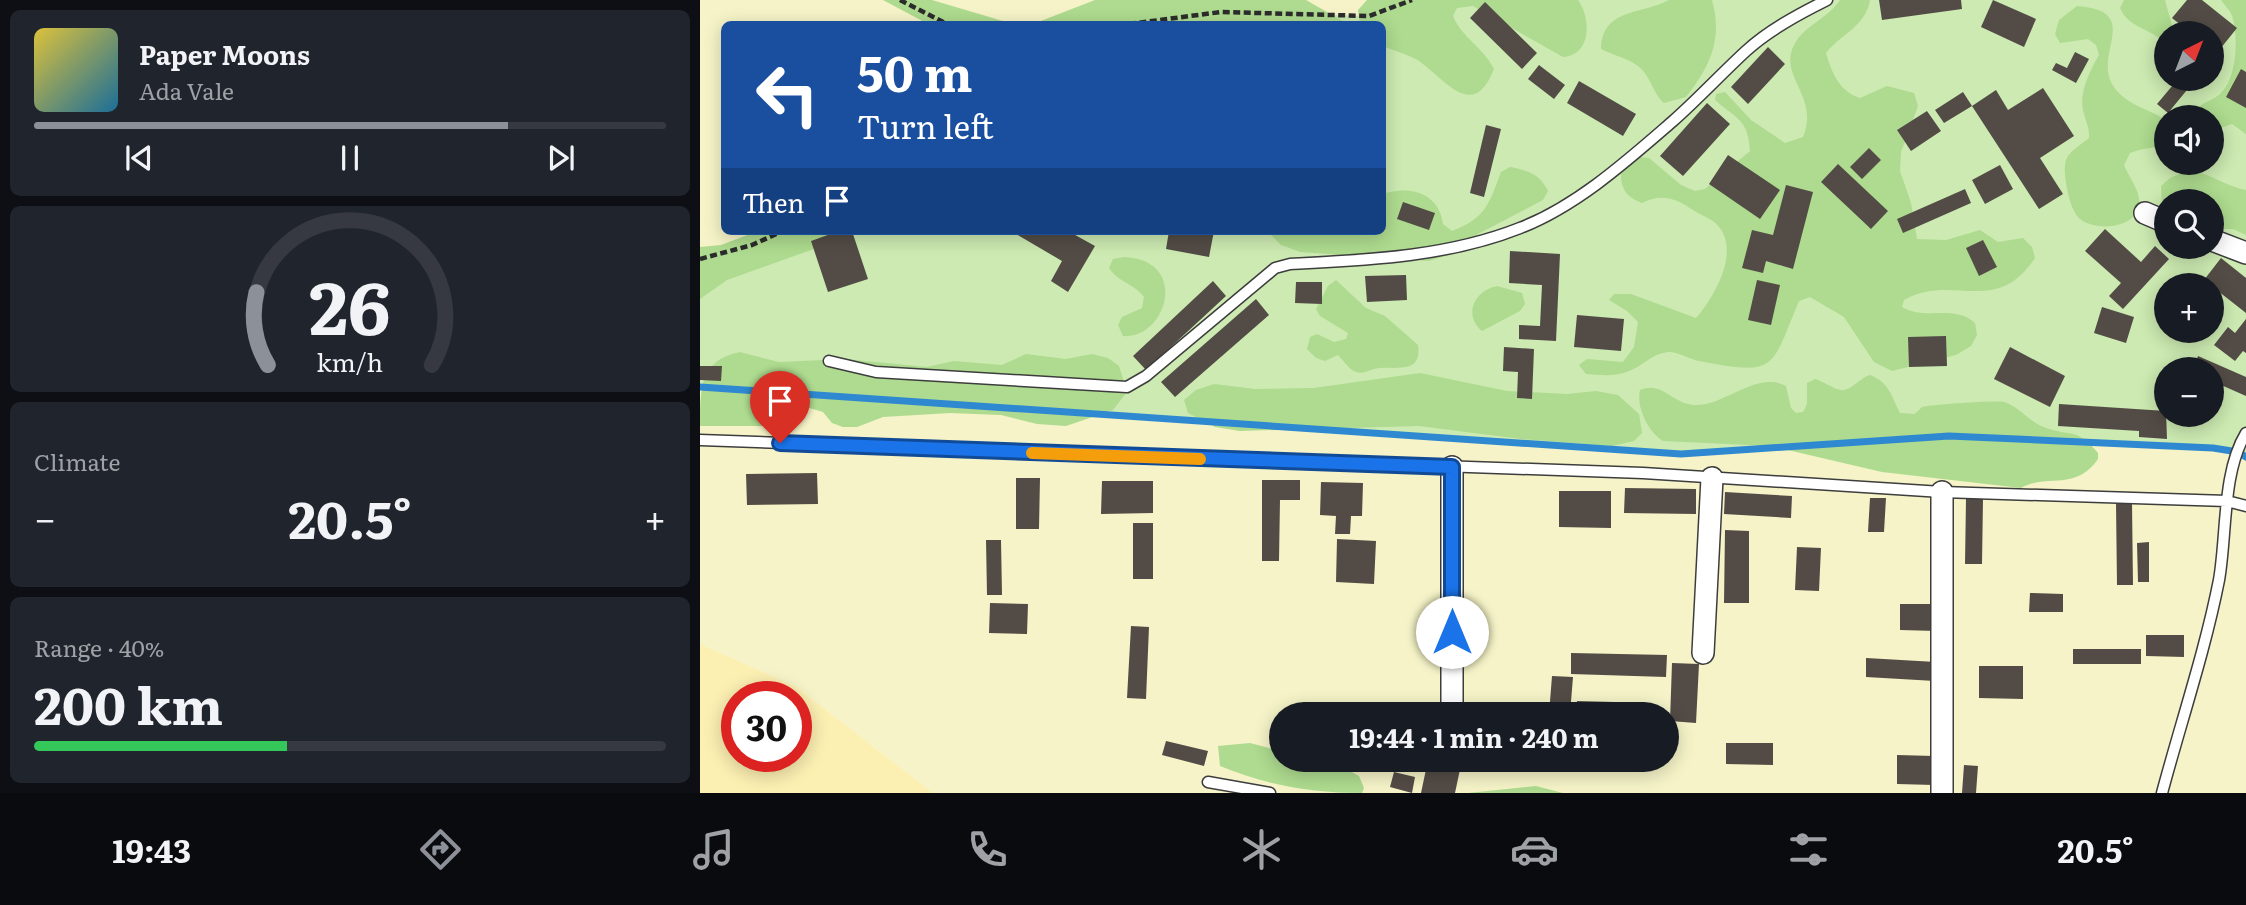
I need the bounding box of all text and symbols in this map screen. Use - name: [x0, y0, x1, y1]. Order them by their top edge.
- north arrow: [2154, 21, 2224, 91]
- map controls: [2154, 21, 2224, 427]
- text: Paper Moons: [139, 34, 310, 73]
- text: 50 m: [857, 34, 973, 107]
- icon: left: [742, 49, 833, 140]
- text: Ada Vale: [139, 73, 234, 107]
- text: Turn left: [857, 101, 994, 149]
- button: sound: [2154, 105, 2224, 175]
- icon: previous: [120, 139, 158, 177]
- icon: pause: [331, 139, 369, 177]
- icon: next: [542, 139, 580, 177]
- text: Then: [742, 182, 804, 221]
- icon: arrive: [818, 182, 856, 220]
- button: search: [2154, 189, 2224, 259]
- text: 26: [309, 249, 391, 357]
- button: +: [2154, 273, 2224, 343]
- text: km/h: [317, 342, 383, 379]
- button: −: [2154, 357, 2224, 427]
- pin: [750, 371, 810, 443]
- icon: arrive: [761, 382, 799, 420]
- text: Climate: [34, 444, 120, 478]
- text: 20.5°: [288, 478, 412, 555]
- text: −: [34, 488, 56, 545]
- text: +: [644, 488, 666, 545]
- position arrow: [1415, 595, 1489, 669]
- text: Range · 40%: [34, 630, 164, 664]
- text: 200 km: [34, 664, 223, 741]
- speed limit sign: 30: [721, 681, 812, 772]
- text: 19:44 · 1 min · 240 m: [1349, 717, 1599, 756]
- text: 19:43: [112, 825, 191, 873]
- icon: directions: [416, 825, 465, 874]
- icon: music: [689, 825, 738, 874]
- icon: phone: [963, 825, 1012, 874]
- icon: climate: [1237, 825, 1286, 874]
- icon: car: [1510, 825, 1559, 874]
- icon: filters: [1784, 825, 1833, 874]
- text: 20.5°: [2058, 825, 2134, 873]

